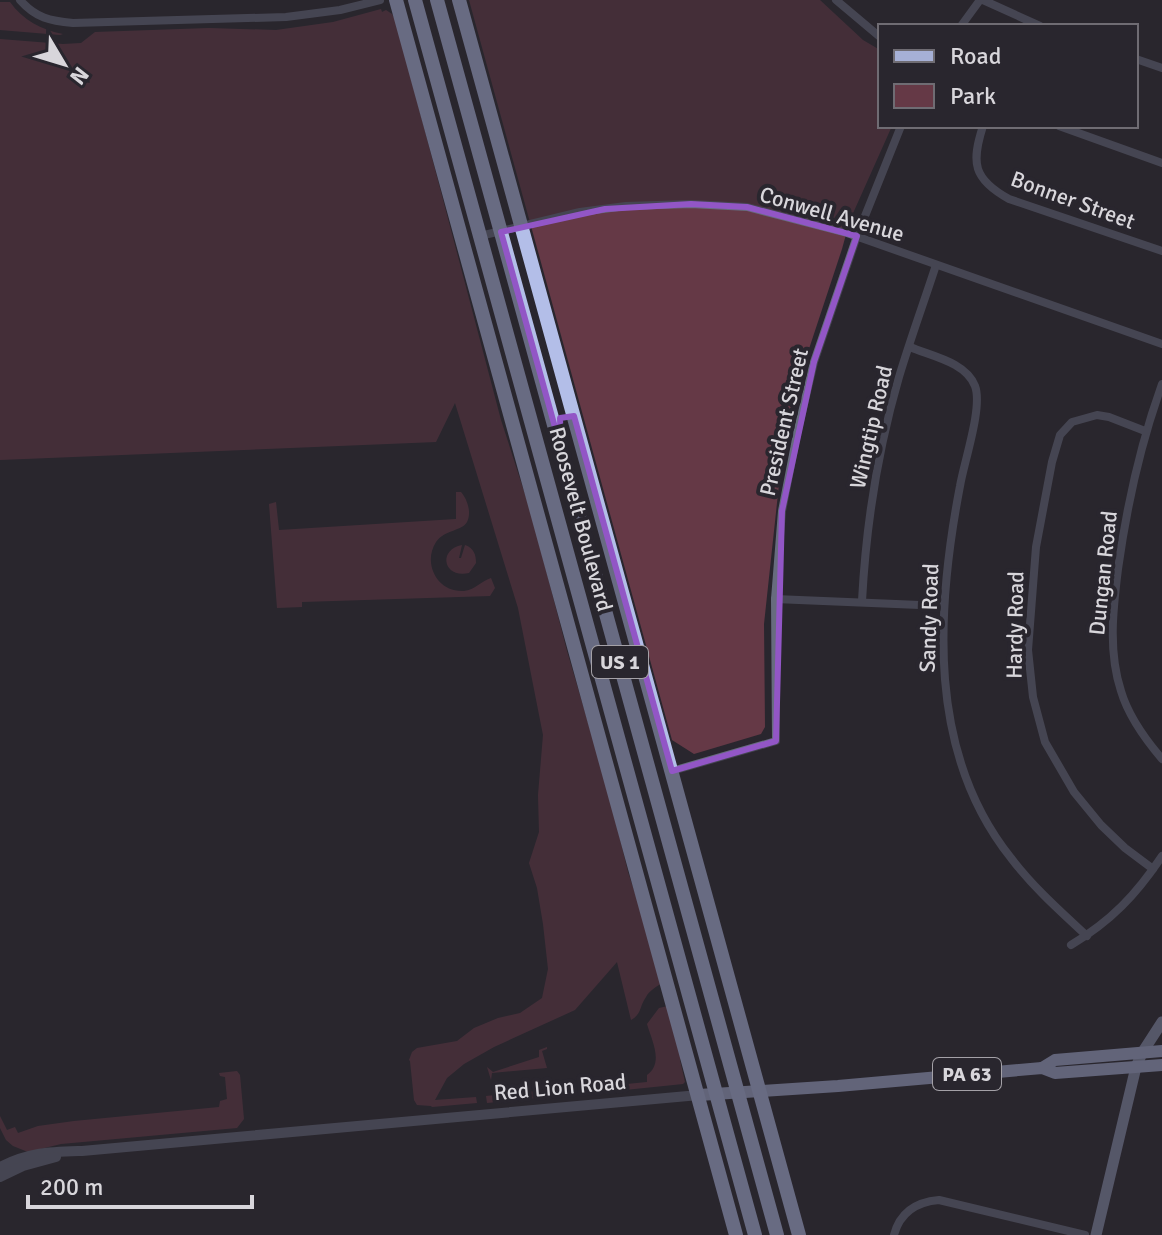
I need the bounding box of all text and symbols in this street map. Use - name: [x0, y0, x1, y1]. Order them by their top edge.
- north arrow: [24, 24, 104, 104]
- legend: [878, 24, 1138, 128]
- text: Road: [950, 41, 1001, 71]
- text: N: [64, 62, 95, 90]
- text: Park: [950, 81, 996, 111]
- street label: Bonner Street: [1007, 165, 1139, 235]
- street label: Conwell Avenue: [757, 180, 907, 248]
- street label: President Street: [754, 345, 814, 499]
- street label: Wingtip Road: [844, 363, 898, 491]
- street label: Roosevelt Boulevard: [543, 424, 619, 614]
- street label: Dungan Road: [1083, 509, 1123, 637]
- street label: Sandy Road: [914, 563, 944, 673]
- street label: Hardy Road: [1001, 571, 1029, 679]
- road number: US 1: [592, 646, 648, 678]
- road number: PA 63: [933, 1058, 1001, 1090]
- street label: Red Lion Road: [493, 1068, 627, 1106]
- scale bar: [28, 1159, 252, 1209]
- text: 200 m: [40, 1172, 103, 1202]

